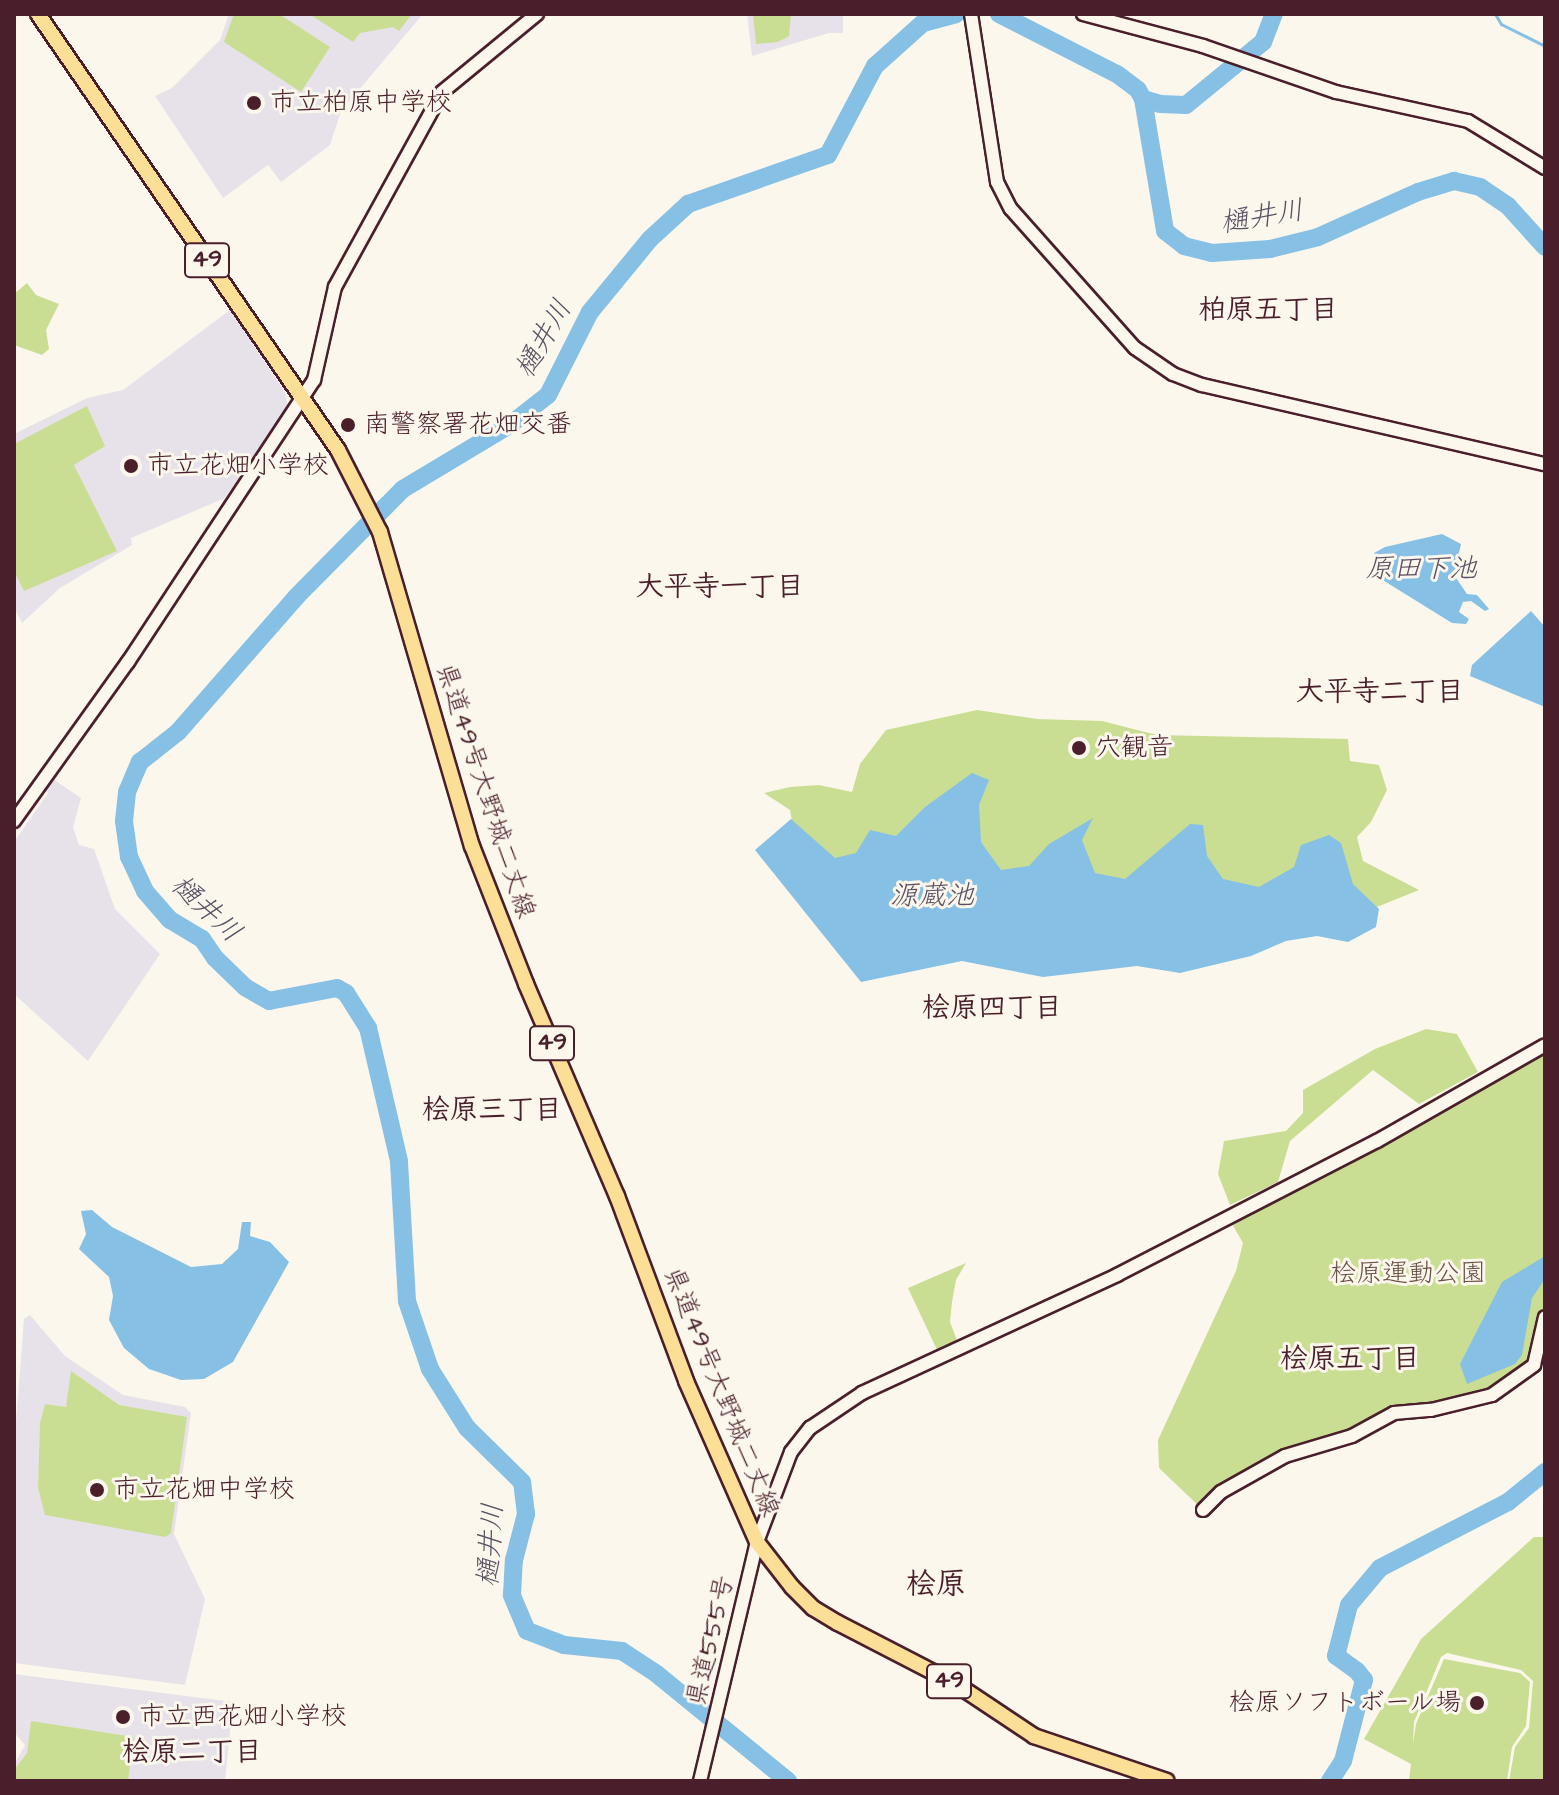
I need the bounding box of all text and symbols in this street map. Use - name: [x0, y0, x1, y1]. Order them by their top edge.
- place label: 市立柏原中学校: [270, 87, 452, 119]
- marker: 市立柏原中学校: [245, 94, 263, 112]
- water label: 樋井川: [1218, 194, 1306, 240]
- road number: 49: [183, 240, 231, 280]
- district label: 柏原五丁目: [1198, 293, 1338, 327]
- water label: 樋井川: [508, 294, 580, 384]
- place label: 南警察署花畑交番: [364, 409, 572, 441]
- marker: 南警察署花畑交番: [339, 416, 357, 434]
- place label: 市立花畑小学校: [147, 450, 329, 482]
- marker: 市立花畑小学校: [122, 457, 140, 475]
- water label: 原田下池: [1365, 552, 1477, 586]
- district label: 大平寺一丁目: [636, 570, 804, 604]
- street label: 県道49号大野城二丈線: [429, 659, 541, 923]
- district label: 大平寺二丁目: [1296, 675, 1464, 709]
- place label: 穴観音: [1095, 732, 1173, 764]
- marker: 穴観音: [1070, 739, 1088, 757]
- water label: 樋井川: [164, 868, 248, 950]
- water label: 源蔵池: [890, 879, 974, 913]
- district label: 桧原四丁目: [922, 991, 1062, 1025]
- road number: 49: [528, 1023, 576, 1063]
- district label: 桧原三丁目: [422, 1093, 562, 1127]
- park label: 桧原運動公園: [1330, 1258, 1486, 1290]
- street label: 県道49号大野城二丈線: [657, 1263, 785, 1521]
- district label: 桧原五丁目: [1280, 1342, 1420, 1376]
- place label: 市立花畑中学校: [113, 1474, 295, 1506]
- marker: 市立花畑中学校: [88, 1481, 106, 1499]
- water label: 樋井川: [471, 1502, 511, 1588]
- district label: 桧原: [906, 1566, 966, 1602]
- street label: 県道555号: [681, 1573, 741, 1709]
- road number: 49: [925, 1661, 973, 1701]
- place label: 桧原ソフトボール場: [1227, 1687, 1461, 1719]
- marker: 桧原ソフトボール場: [1468, 1694, 1486, 1712]
- place label: 市立西花畑小学校: [139, 1701, 347, 1733]
- marker: 市立西花畑小学校: [114, 1708, 132, 1726]
- district label: 桧原二丁目: [122, 1735, 262, 1769]

